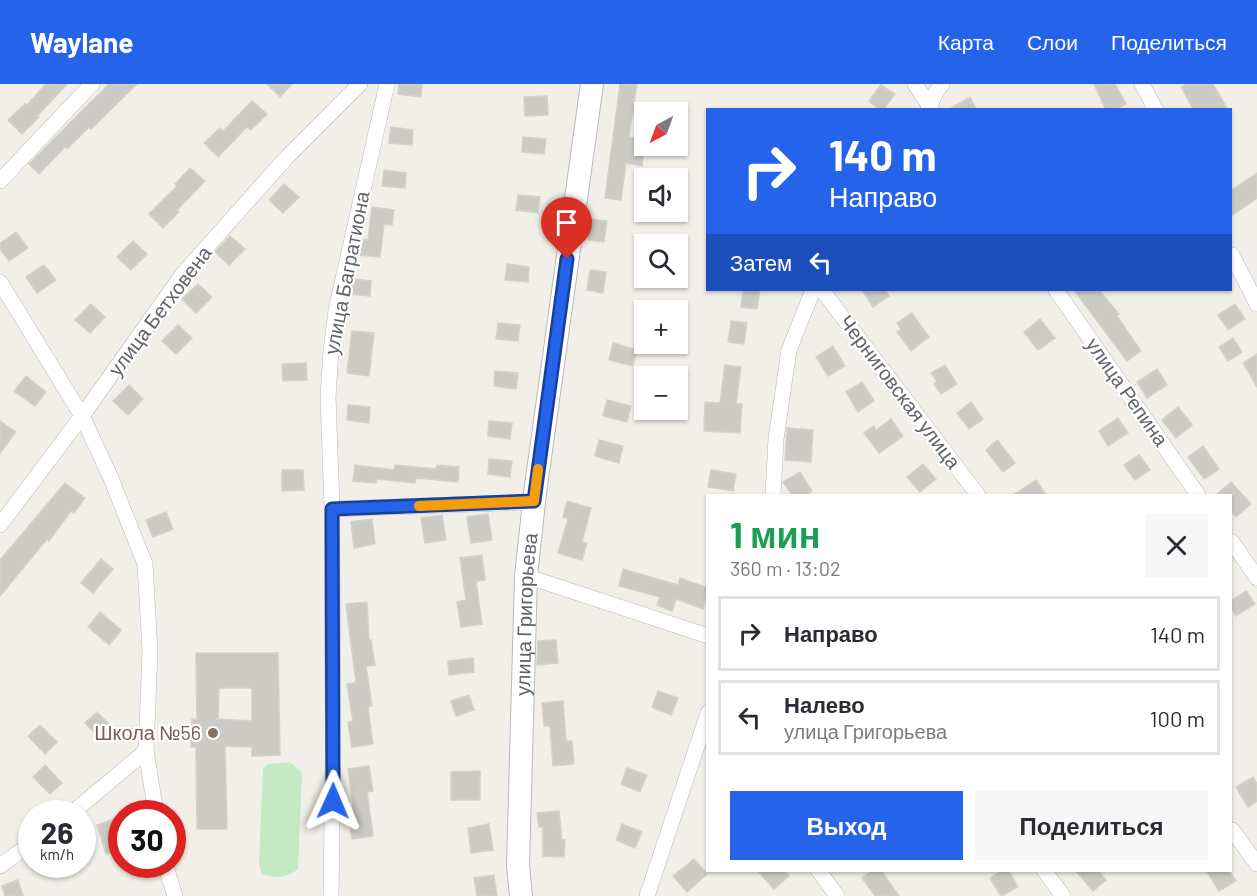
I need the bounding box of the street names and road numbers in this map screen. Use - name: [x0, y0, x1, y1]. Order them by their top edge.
- street label: улица Багратиона: [318, 188, 374, 357]
- street label: улица Бетховена: [103, 240, 216, 380]
- street label: Черниговская улица: [835, 310, 967, 474]
- street label: улица Репина: [1082, 333, 1174, 451]
- street label: улица Григорьева: [510, 531, 542, 696]

